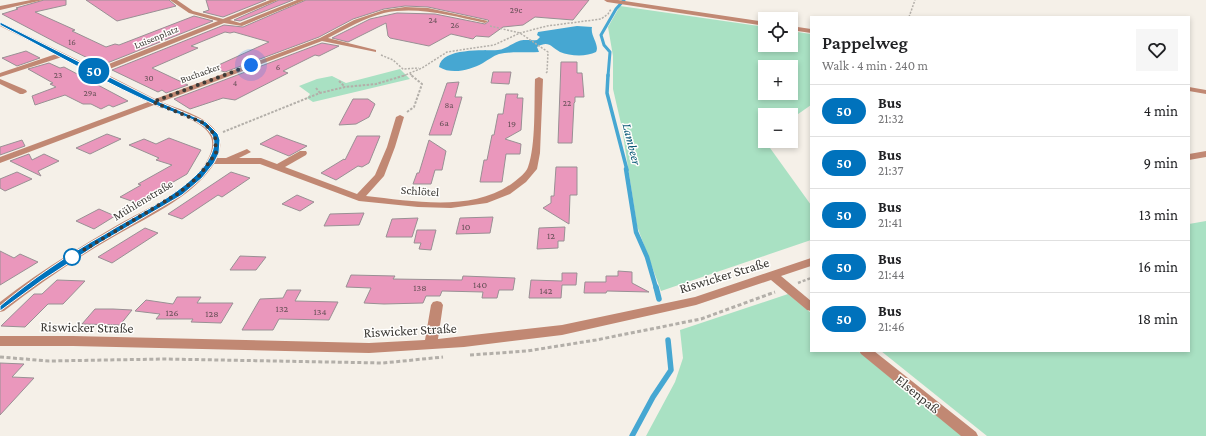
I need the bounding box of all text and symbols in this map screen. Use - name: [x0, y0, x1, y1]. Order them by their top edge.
- house number: 29c: [510, 5, 523, 15]
- map controls: [758, 12, 798, 148]
- button: locate: [758, 12, 798, 52]
- house number: 24: [429, 15, 438, 25]
- house number: 26: [451, 20, 460, 30]
- street label: Luisenplatz: [132, 23, 180, 51]
- button: heart: [1136, 29, 1178, 71]
- text: Pappelweg: [822, 32, 908, 53]
- house number: 16: [68, 37, 76, 47]
- your location: [241, 55, 261, 75]
- line badge: 50: [76, 58, 112, 84]
- text: Walk · 4 min · 240 m: [822, 58, 928, 73]
- button: +: [758, 60, 798, 100]
- street label: Buchacker: [179, 61, 222, 85]
- house number: 6: [276, 62, 281, 72]
- text: 50: [86, 63, 102, 79]
- house number: 23: [54, 70, 62, 80]
- house number: 30: [144, 73, 154, 83]
- house number: 4: [233, 78, 238, 88]
- house number: 29a: [83, 88, 97, 98]
- text: Bus: [878, 95, 901, 111]
- house number: 22: [563, 98, 571, 108]
- house number: 8a: [444, 100, 454, 110]
- text: 50: [836, 103, 852, 119]
- text: 4 min: [1143, 103, 1178, 119]
- button: −: [758, 108, 798, 148]
- text: 21:32: [878, 111, 904, 126]
- house number: 6a: [439, 117, 449, 128]
- house number: 19: [508, 118, 516, 129]
- water label: Lambeer: [620, 122, 645, 167]
- text: Bus: [878, 147, 901, 163]
- text: 50: [836, 155, 852, 171]
- text: 9 min: [1144, 155, 1178, 171]
- text: 21:37: [878, 163, 904, 178]
- street label: Mühlenstraße: [110, 177, 176, 223]
- street label: Schlötel: [400, 183, 440, 199]
- text: Bus: [878, 199, 901, 215]
- text: 50: [836, 207, 852, 223]
- text: 13 min: [1139, 207, 1178, 223]
- text: 21:41: [878, 215, 902, 230]
- house number: 10: [462, 221, 471, 232]
- house number: 12: [547, 230, 555, 241]
- unlabelled marker: [63, 248, 81, 266]
- text: Bus: [878, 251, 901, 267]
- street label: Riswicker Straße: [677, 254, 771, 296]
- text: 50: [836, 259, 852, 275]
- text: 16 min: [1139, 259, 1178, 275]
- text: 21:44: [878, 267, 905, 282]
- house number: 140: [473, 279, 487, 290]
- house number: 138: [413, 282, 427, 293]
- house number: 142: [539, 285, 553, 296]
- house number: 132: [276, 303, 289, 314]
- text: Bus: [878, 303, 901, 319]
- house number: 134: [313, 306, 327, 317]
- house number: 126: [165, 307, 179, 318]
- house number: 128: [205, 308, 219, 319]
- text: 50: [836, 311, 852, 327]
- text: 18 min: [1138, 311, 1178, 327]
- street label: Riswicker Straße: [40, 318, 134, 336]
- text: 21:46: [878, 319, 905, 334]
- street label: Riswicker Straße: [363, 320, 457, 340]
- street label: Elsenpaß: [893, 371, 943, 417]

